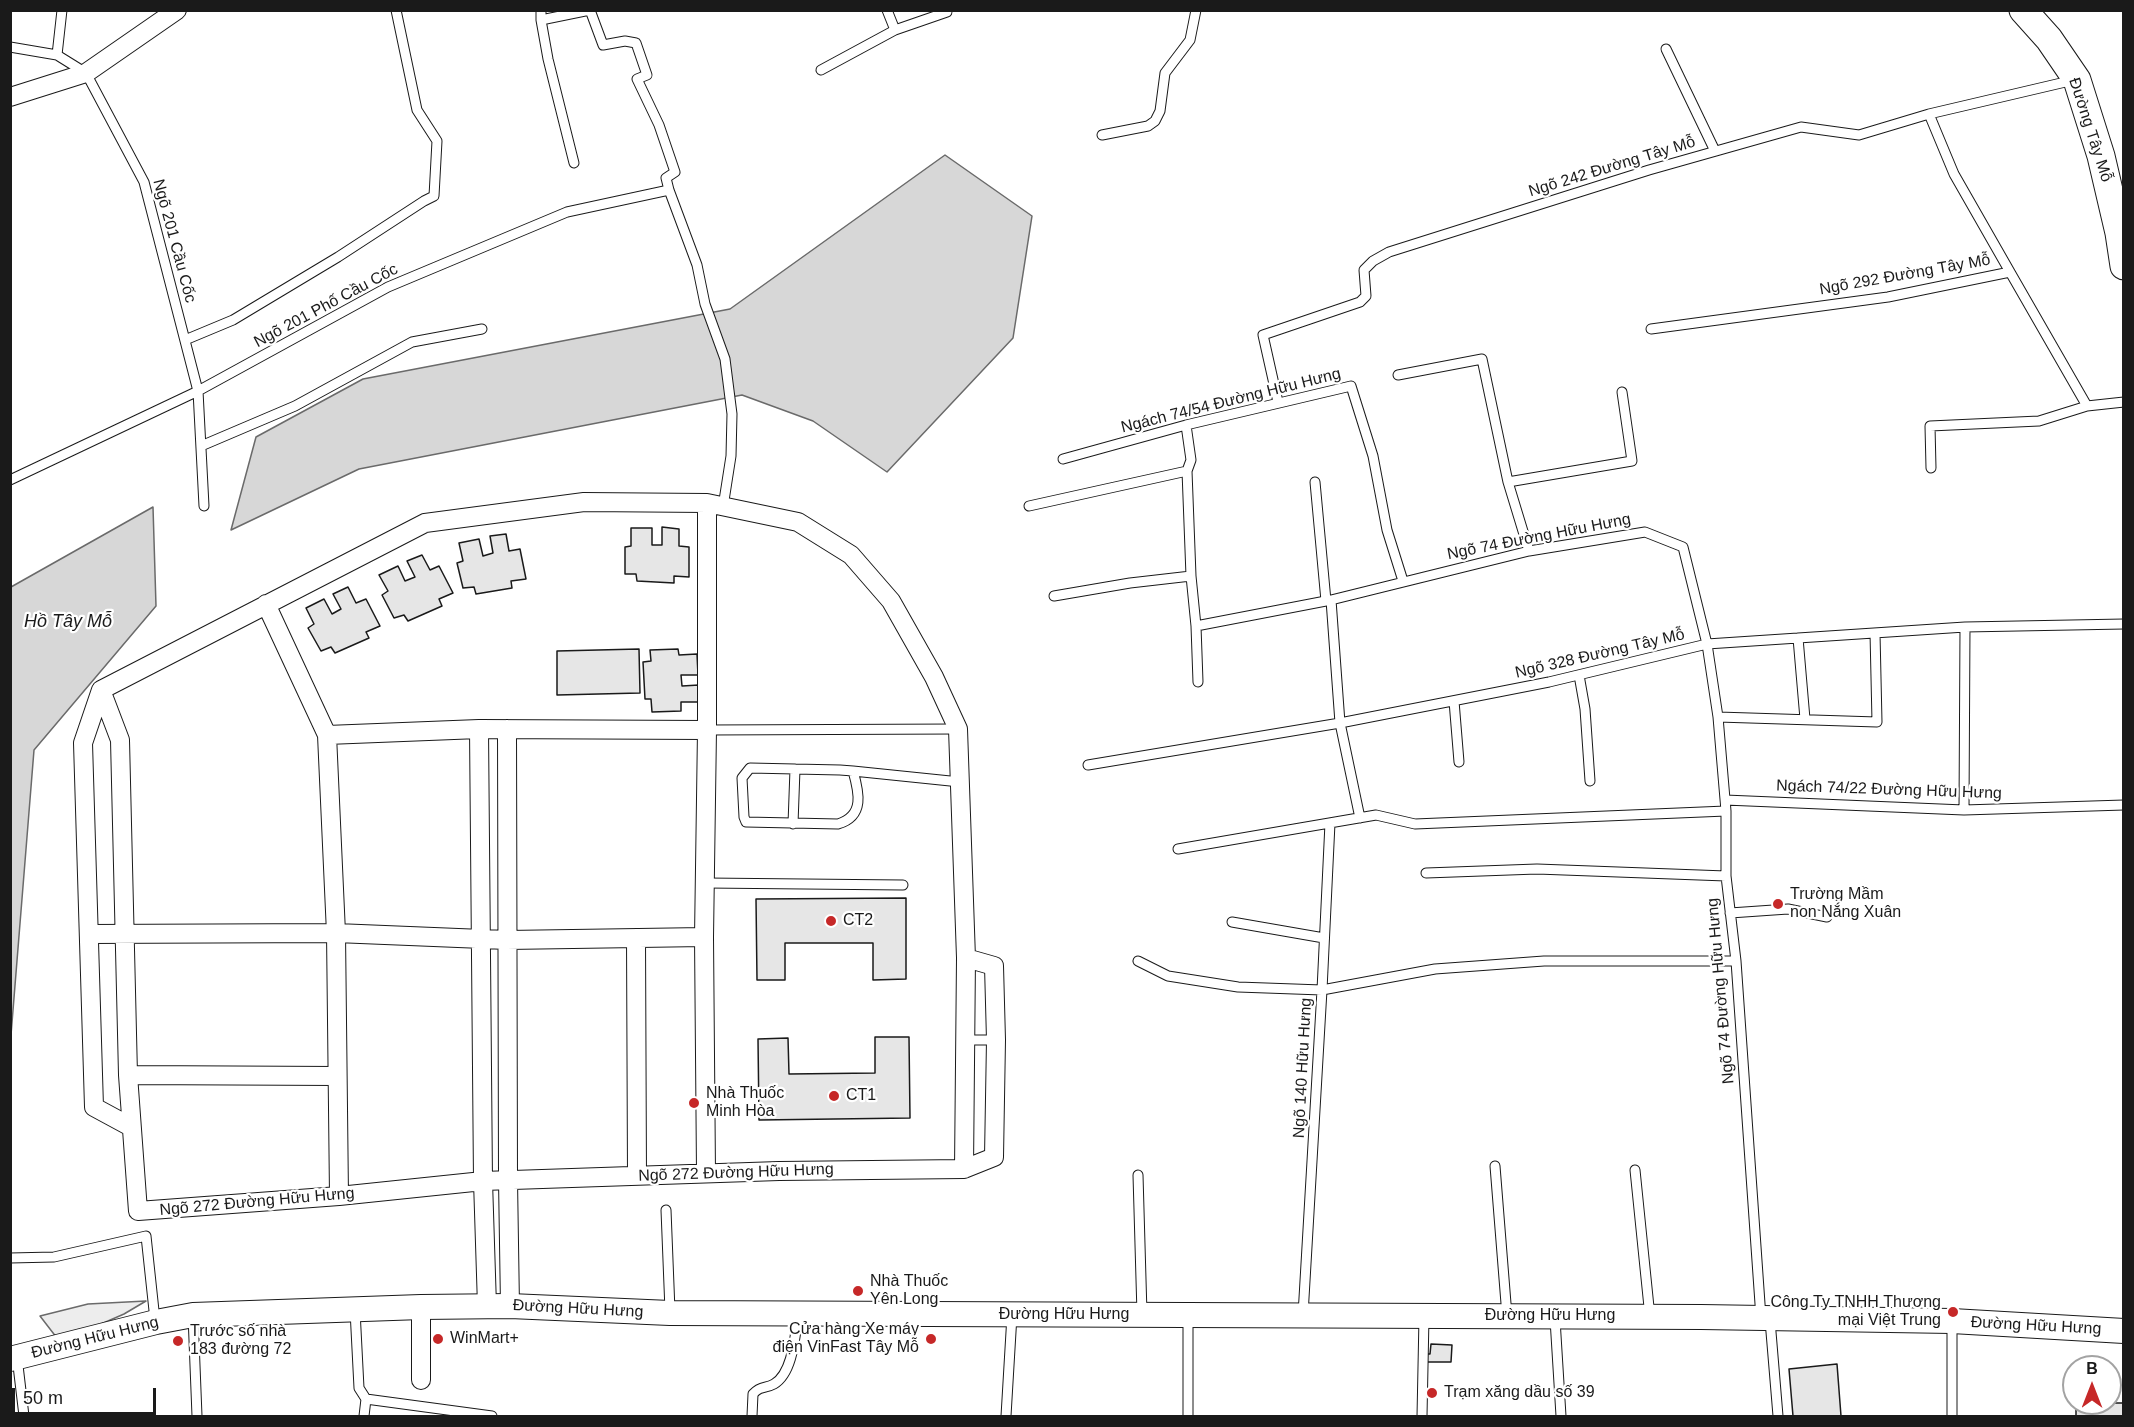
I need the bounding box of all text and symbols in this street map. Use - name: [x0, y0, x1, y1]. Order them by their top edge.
- street label: Đường Tây Mỗ: [2064, 76, 2116, 184]
- street label: Ngõ 242 Đường Tây Mỗ: [1526, 132, 1698, 202]
- street label: Ngõ 201 Cầu Cốc: [148, 177, 200, 305]
- street label: Ngõ 292 Đường Tây Mỗ: [1818, 251, 1992, 299]
- street label: Ngõ 201 Phố Cầu Cốc: [251, 260, 401, 352]
- street label: Ngách 74/54 Đường Hữu Hưng: [1119, 364, 1343, 438]
- street label: Ngõ 74 Đường Hữu Hưng: [1446, 510, 1632, 564]
- water label: Hồ Tây Mỗ: [24, 611, 112, 633]
- street label: Ngõ 328 Đường Tây Mỗ: [1513, 625, 1687, 683]
- street label: Ngách 74/22 Đường Hữu Hưng: [1776, 776, 2002, 804]
- place label: Trường Mầm non Nắng Xuân: [1790, 885, 1901, 923]
- street label: Ngõ 74 Đường Hữu Hưng: [1703, 897, 1739, 1085]
- marker: Trường Mầm non Nắng Xuân: [1771, 897, 1785, 911]
- place label: CT2: [843, 911, 873, 931]
- marker: CT2: [824, 914, 838, 928]
- street label: Ngõ 140 Hữu Hưng: [1290, 997, 1316, 1139]
- place label: Nhà Thuốc Minh Hòa: [706, 1084, 784, 1122]
- place label: CT1: [846, 1086, 876, 1106]
- marker: CT1: [827, 1089, 841, 1103]
- marker: Nhà Thuốc Minh Hòa: [687, 1096, 701, 1110]
- street label: Ngõ 272 Đường Hữu Hưng: [638, 1160, 834, 1186]
- street label: Ngõ 272 Đường Hữu Hưng: [159, 1184, 355, 1220]
- place label: Nhà Thuốc Yên Long: [870, 1272, 948, 1310]
- marker: Nhà Thuốc Yên Long: [851, 1284, 865, 1298]
- place label: Công Ty TNHH Thương mại Việt Trung: [1770, 1293, 1941, 1331]
- street label: Đường Hữu Hưng: [512, 1296, 644, 1322]
- street label: Đường Hữu Hưng: [999, 1305, 1129, 1325]
- marker: Công Ty TNHH Thương mại Việt Trung: [1946, 1305, 1960, 1319]
- street label: Đường Hữu Hưng: [1485, 1306, 1615, 1326]
- street label: Đường Hữu Hưng: [29, 1313, 161, 1363]
- street label: Đường Hữu Hưng: [1970, 1313, 2102, 1339]
- place label: Cửa hàng Xe máy điện VinFast Tây Mỗ: [773, 1320, 919, 1358]
- place label: Trước số nhà 183 đường 72: [190, 1322, 291, 1360]
- place label: WinMart+: [450, 1329, 519, 1349]
- marker: WinMart+: [431, 1332, 445, 1346]
- marker: Cửa hàng Xe máy điện VinFast Tây Mỗ: [924, 1332, 938, 1346]
- marker: Trước số nhà 183 đường 72: [171, 1334, 185, 1348]
- north arrow: [2062, 1355, 2122, 1415]
- text: B: [2086, 1360, 2098, 1377]
- scale bar: [15, 1376, 159, 1414]
- place label: Trạm xăng dầu số 39: [1444, 1383, 1595, 1403]
- marker: Trạm xăng dầu số 39: [1425, 1386, 1439, 1400]
- text: 50 m: [23, 1388, 63, 1408]

